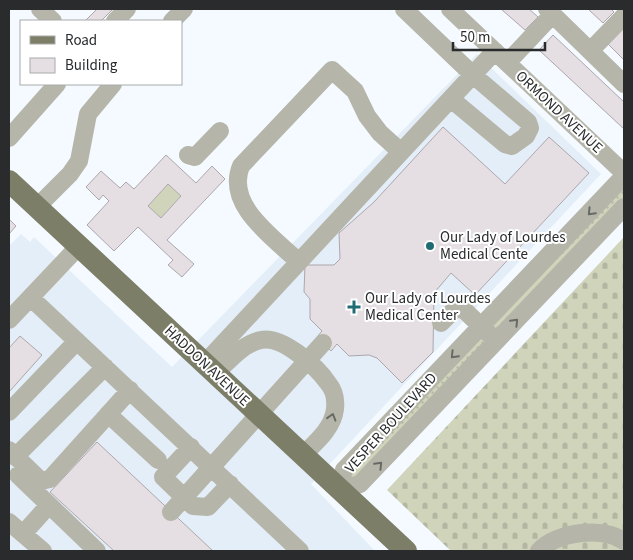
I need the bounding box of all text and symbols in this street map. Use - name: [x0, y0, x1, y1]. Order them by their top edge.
- legend: [20, 20, 182, 85]
- scale bar: [453, 20, 546, 52]
- text: 50 m: [460, 27, 490, 48]
- text: Road: [65, 30, 97, 51]
- text: Building: [65, 55, 118, 76]
- street label: ORMOND AVENUE: [511, 66, 607, 158]
- one-way arrow: [588, 206, 597, 215]
- place label: Our Lady of Lourdes Medical Cente: [440, 227, 566, 265]
- marker: Our Lady of Lourdes Medical Cente: [424, 240, 436, 252]
- place label: Our Lady of Lourdes Medical Center: [365, 288, 491, 326]
- marker: Our Lady of Lourdes Medical Center: [347, 300, 361, 314]
- one-way arrow: [509, 318, 518, 327]
- street label: HADDON AVENUE: [160, 321, 254, 411]
- one-way arrow: [451, 349, 460, 358]
- street label: VESPER BOULEVARD: [340, 368, 442, 478]
- one-way arrow: [327, 413, 337, 422]
- one-way arrow: [373, 461, 382, 470]

